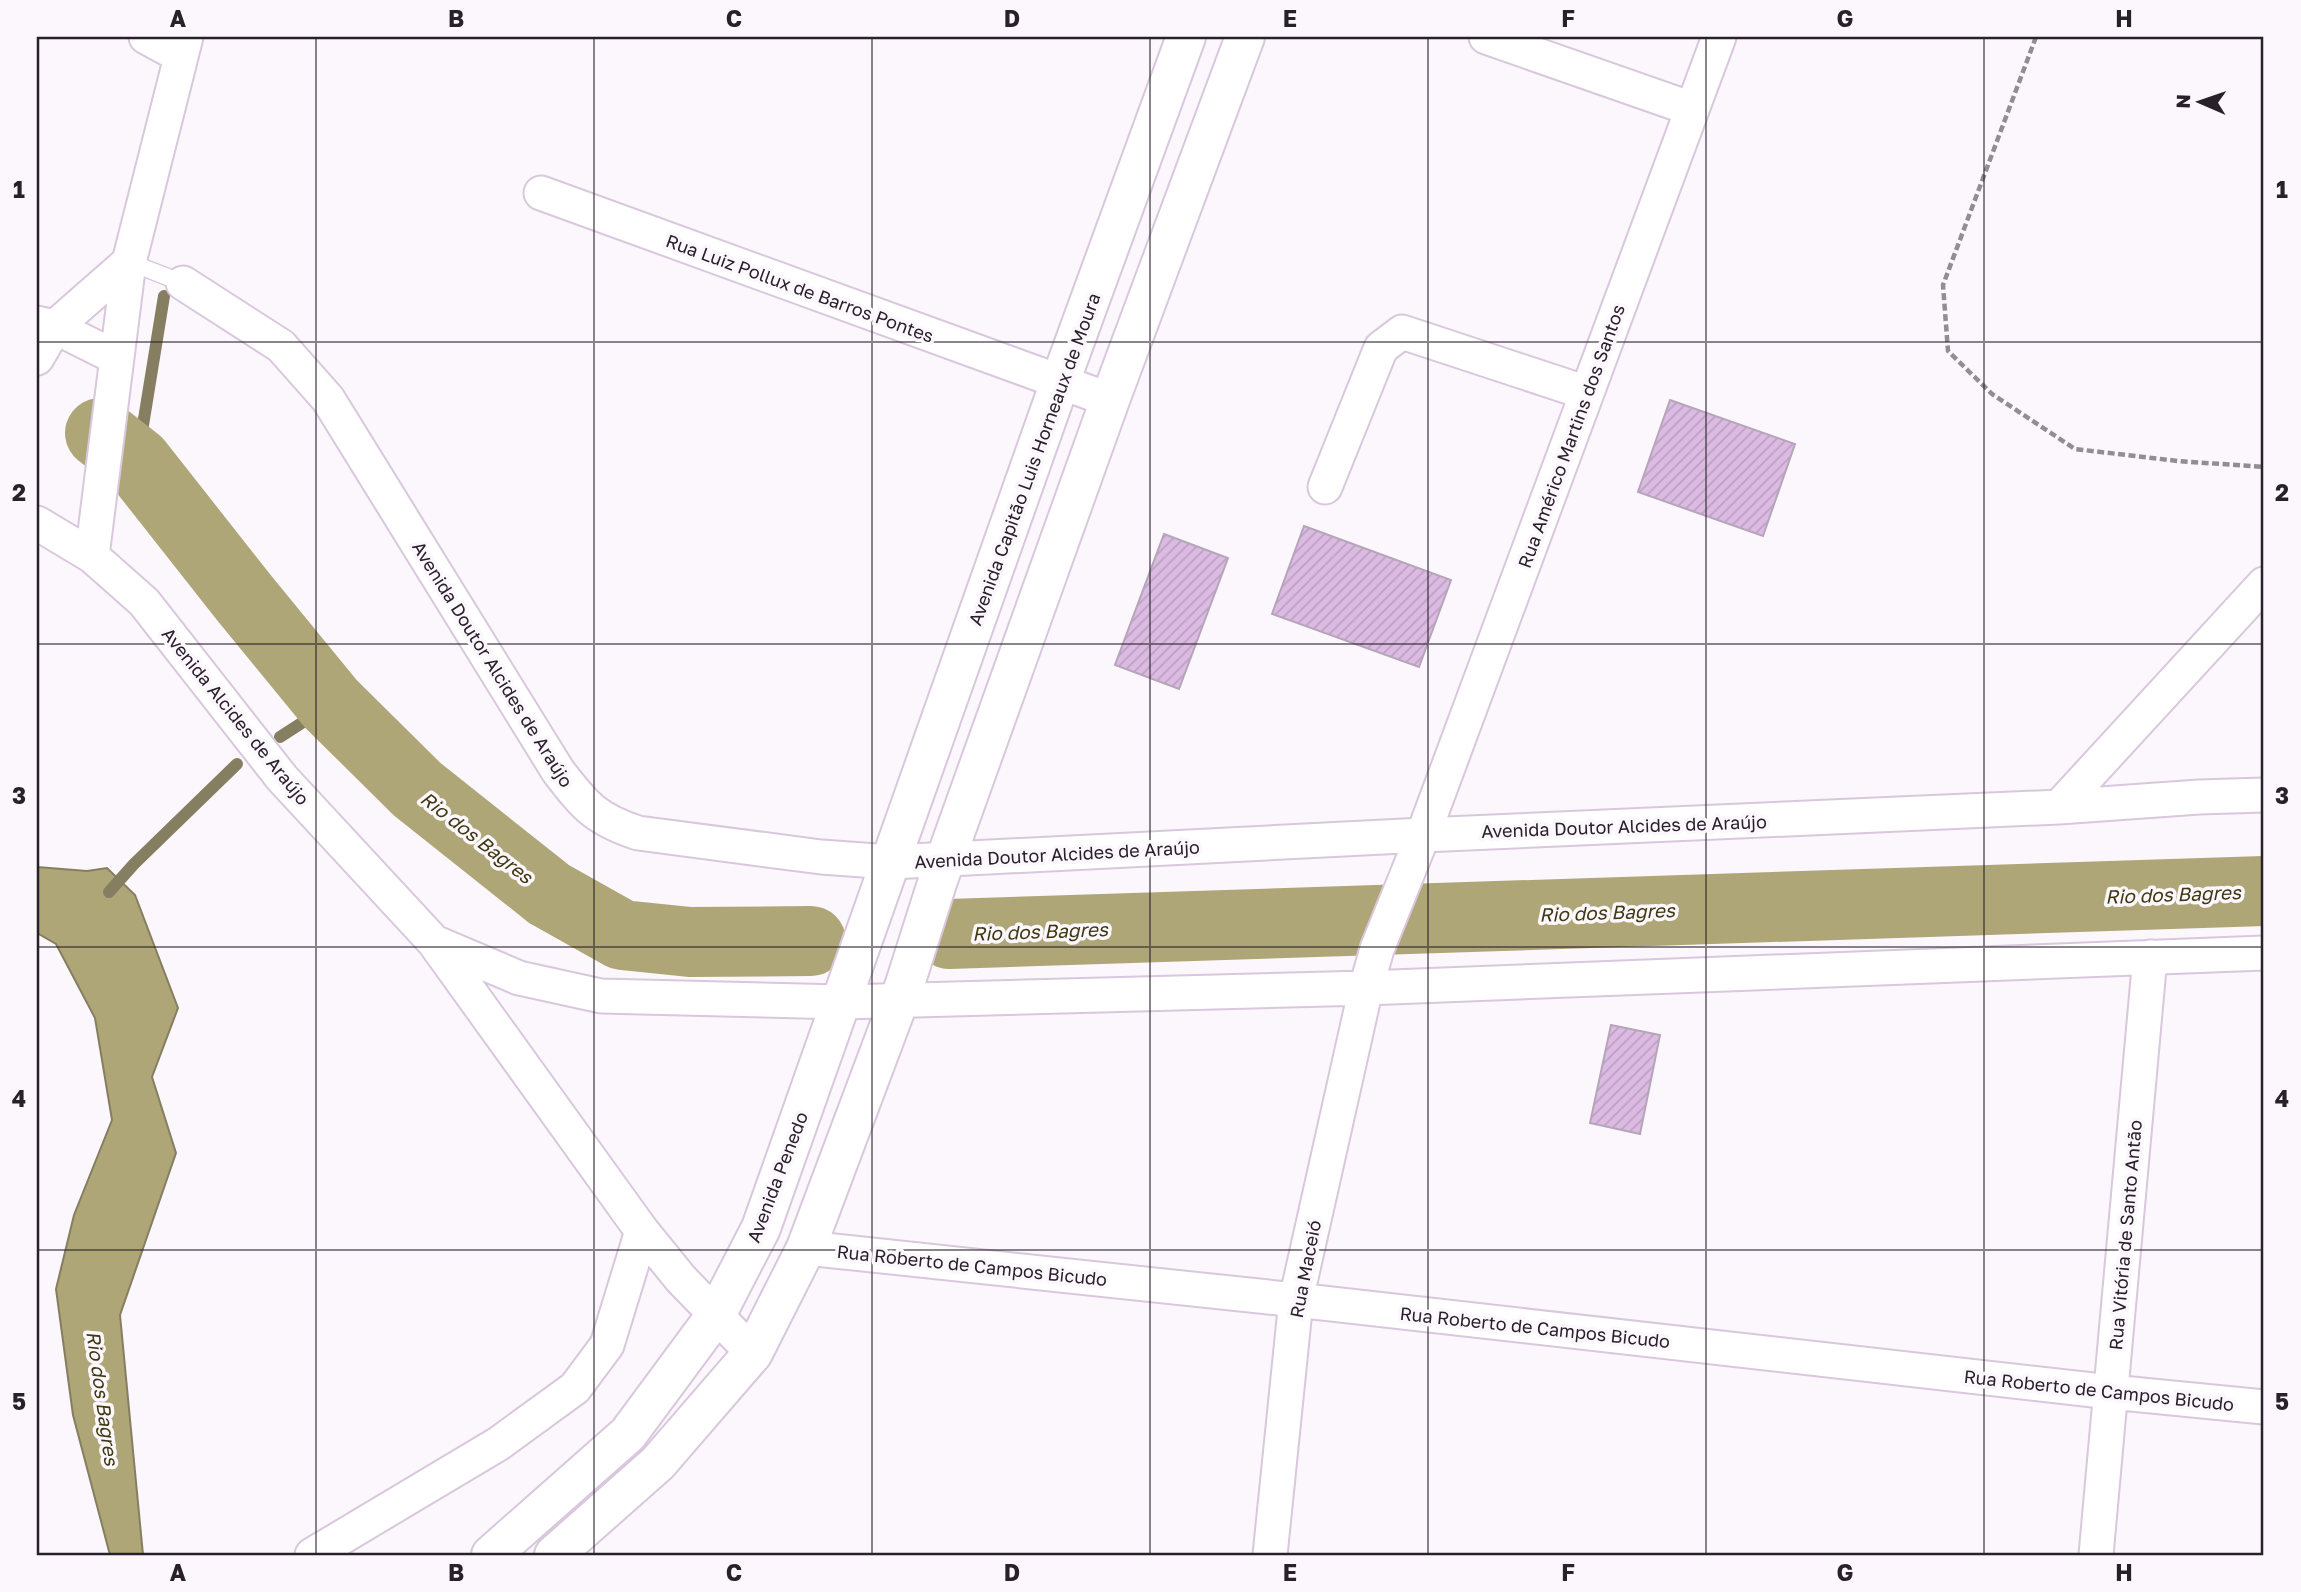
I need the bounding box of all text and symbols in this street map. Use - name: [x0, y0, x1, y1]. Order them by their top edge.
- text: A: [170, 4, 187, 32]
- text: B: [448, 4, 464, 32]
- text: C: [726, 4, 742, 32]
- text: D: [1004, 4, 1020, 32]
- text: E: [1283, 4, 1297, 32]
- text: F: [1561, 4, 1575, 32]
- text: G: [1837, 4, 1853, 32]
- text: H: [2115, 4, 2133, 32]
- north arrow: [2164, 66, 2234, 136]
- text: N: [2171, 94, 2194, 109]
- text: 1: [13, 175, 25, 203]
- text: 1: [2276, 175, 2288, 203]
- street label: Rua Luiz Pollux de Barros Pontes: [663, 229, 937, 347]
- street label: Avenida Capitão Luis Horneaux de Moura: [963, 290, 1105, 628]
- street label: Rua Américo Martins dos Santos: [1513, 301, 1629, 571]
- text: 2: [12, 478, 26, 506]
- text: 2: [2275, 478, 2289, 506]
- street label: Avenida Doutor Alcides de Araújo: [408, 537, 578, 791]
- street label: Avenida Alcides de Araújo: [158, 623, 314, 809]
- text: 3: [12, 781, 26, 809]
- text: 3: [2275, 781, 2289, 809]
- water label: Rio dos Bagres: [417, 786, 538, 888]
- street label: Avenida Doutor Alcides de Araújo: [1481, 810, 1767, 842]
- street label: Avenida Doutor Alcides de Araújo: [914, 836, 1200, 872]
- water label: Rio dos Bagres: [2105, 880, 2242, 908]
- water label: Rio dos Bagres: [1539, 898, 1676, 926]
- water label: Rio dos Bagres: [972, 917, 1109, 945]
- text: 4: [12, 1084, 26, 1112]
- text: 4: [2275, 1084, 2289, 1112]
- street label: Avenida Penedo: [742, 1109, 812, 1245]
- street label: Rua Vitória de Santo Antão: [2104, 1119, 2146, 1351]
- street label: Rua Maceió: [1285, 1218, 1325, 1320]
- street label: Rua Roberto de Campos Bicudo: [836, 1240, 1108, 1290]
- street label: Rua Roberto de Campos Bicudo: [1399, 1302, 1671, 1352]
- water label: Rio dos Bagres: [82, 1329, 124, 1468]
- street label: Rua Roberto de Campos Bicudo: [1963, 1365, 2235, 1415]
- text: 5: [12, 1387, 26, 1415]
- text: 5: [2275, 1387, 2289, 1415]
- text: A: [170, 1558, 187, 1586]
- text: B: [448, 1558, 464, 1586]
- text: C: [726, 1558, 742, 1586]
- text: D: [1004, 1558, 1020, 1586]
- text: E: [1283, 1558, 1297, 1586]
- text: F: [1561, 1558, 1575, 1586]
- text: G: [1837, 1558, 1853, 1586]
- text: H: [2115, 1558, 2133, 1586]

